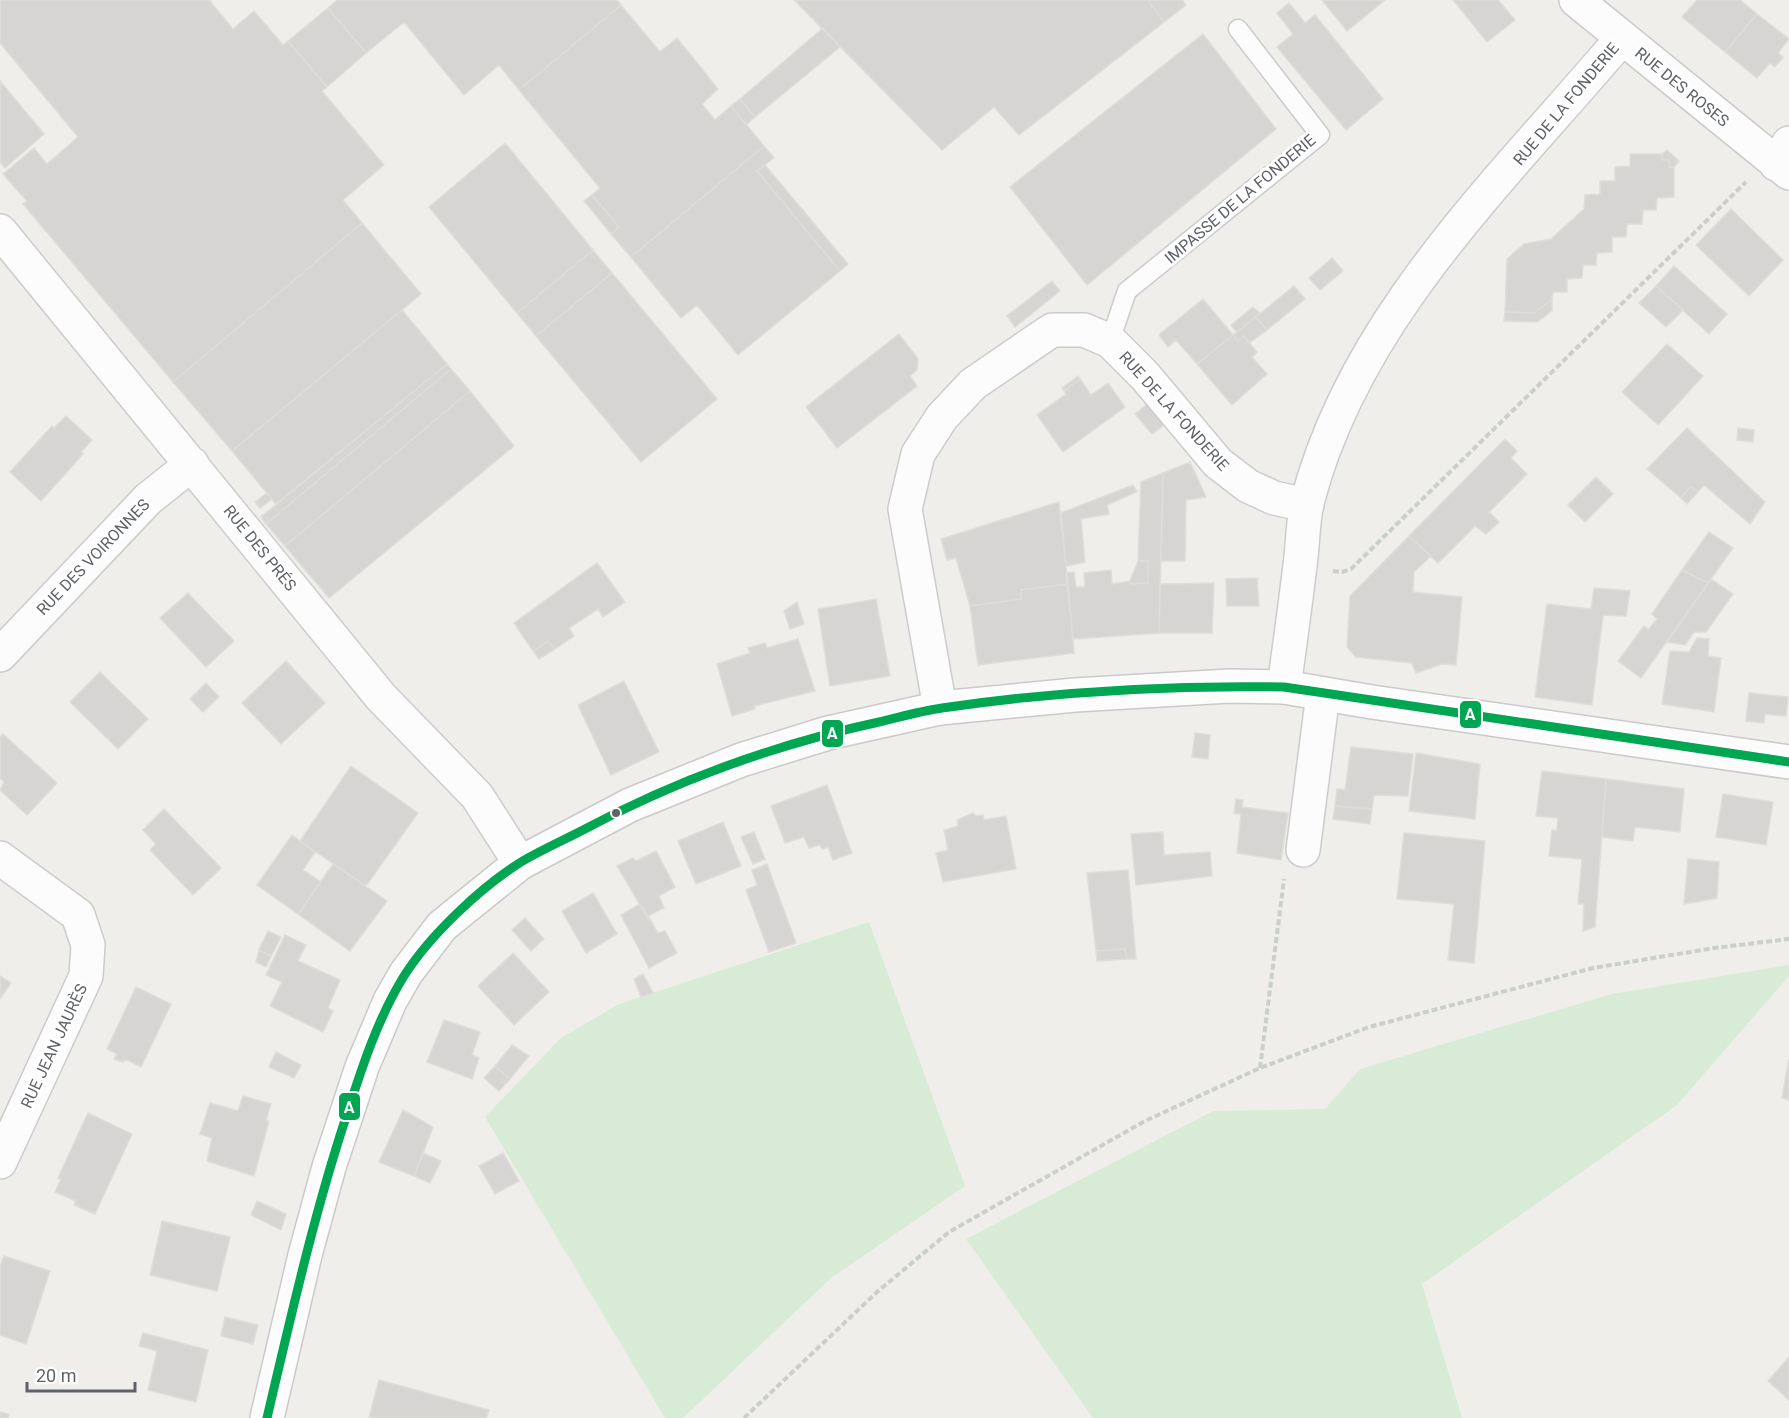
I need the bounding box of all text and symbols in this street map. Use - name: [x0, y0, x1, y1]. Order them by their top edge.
- street label: RUE DE LA FONDERIE: [1509, 39, 1623, 169]
- street label: RUE DES ROSES: [1631, 43, 1733, 131]
- street label: IMPASSE DE LA FONDERIE: [1161, 130, 1319, 268]
- street label: RUE DE LA FONDERIE: [1115, 347, 1233, 475]
- street label: RUE DES VOIRONNES: [33, 495, 153, 619]
- street label: RUE DES PRÉS: [220, 501, 300, 595]
- line badge: A: [1459, 700, 1482, 729]
- text: A: [1465, 705, 1476, 724]
- line badge: A: [821, 719, 844, 748]
- text: A: [827, 724, 838, 743]
- unlabelled marker: [610, 807, 622, 819]
- street label: RUE JEAN JAURÈS: [17, 981, 91, 1111]
- line badge: A: [338, 1092, 361, 1121]
- text: A: [344, 1098, 355, 1117]
- scale bar: [27, 1355, 135, 1393]
- text: 20 m: [36, 1365, 76, 1386]

